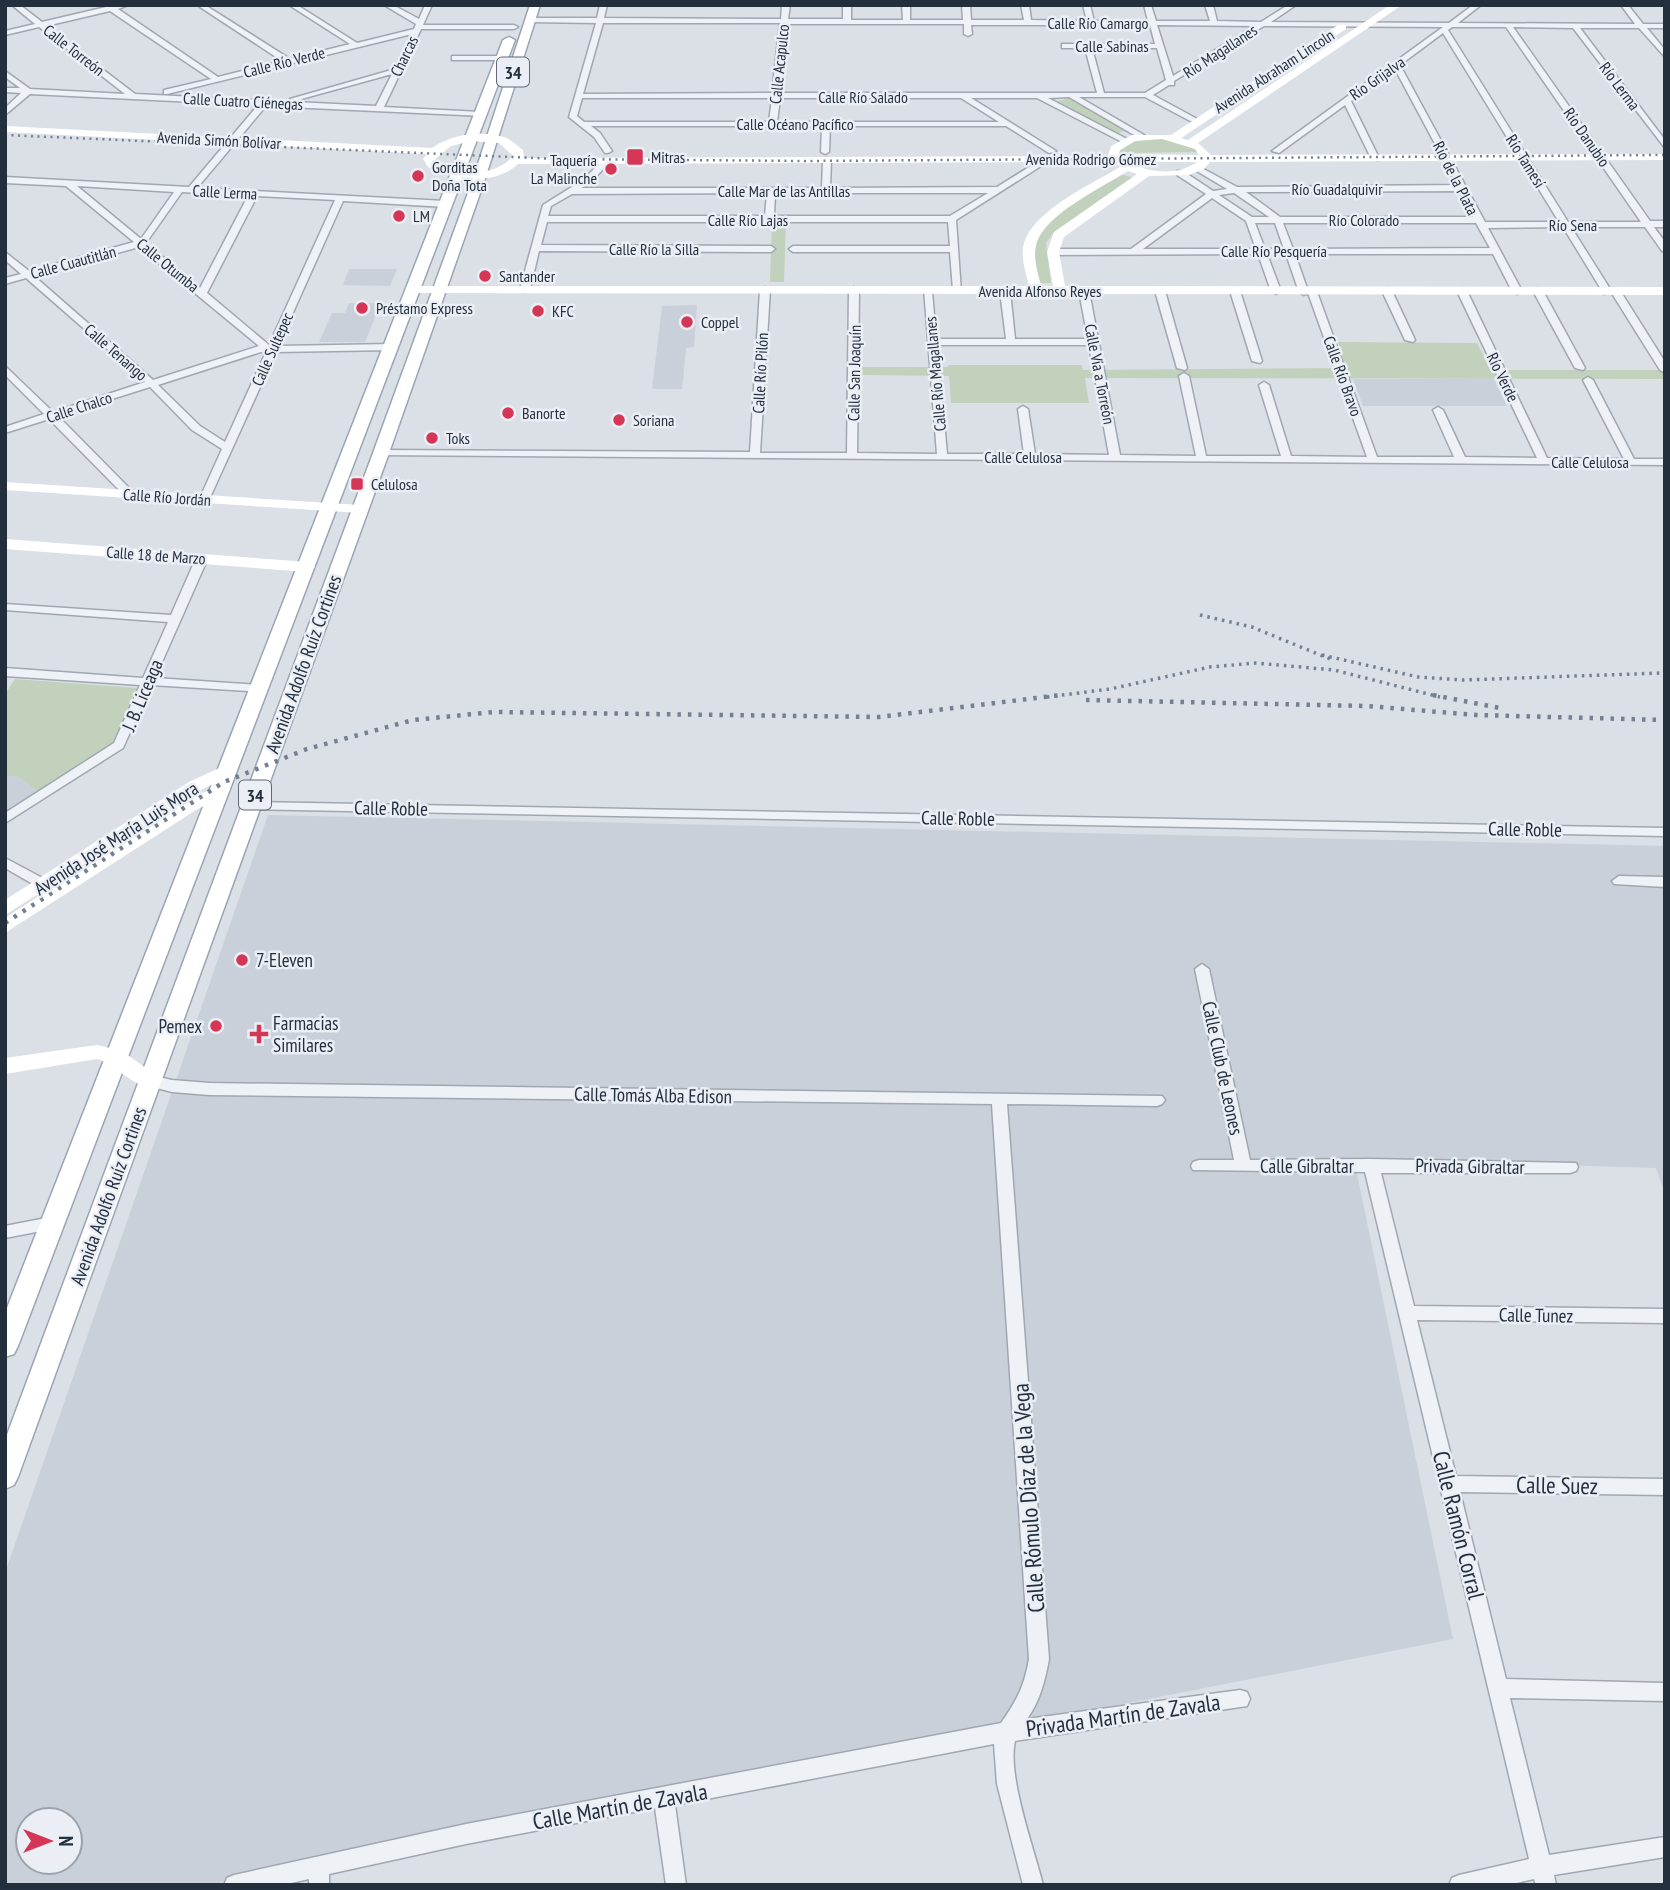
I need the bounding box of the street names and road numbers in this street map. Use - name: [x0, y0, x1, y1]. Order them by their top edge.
- street label: Calle Río Camargo: [1048, 13, 1149, 33]
- street label: Calle Torreón: [39, 20, 109, 80]
- street label: Río Magallanes: [1179, 20, 1261, 82]
- street label: Calle Acapulco: [765, 23, 793, 105]
- street label: Avenida Abraham Lincoln: [1210, 25, 1338, 117]
- street label: Charcas: [386, 32, 422, 80]
- street label: Calle Sabinas: [1075, 36, 1149, 56]
- street label: Calle Río Verde: [241, 42, 327, 82]
- street label: Río Grijalva: [1345, 52, 1409, 104]
- road number: 34: [497, 58, 529, 86]
- street label: Río Lerma: [1595, 58, 1645, 114]
- street label: Calle Río Salado: [818, 87, 908, 107]
- street label: Calle Cuatro Ciénegas: [182, 88, 304, 114]
- street label: Río Danubio: [1559, 104, 1615, 170]
- street label: Calle Océano Pacífico: [736, 114, 854, 134]
- street label: Avenida Simón Bolívar: [157, 127, 282, 153]
- street label: Río Tamesí: [1502, 131, 1550, 192]
- street label: Río de la Plata: [1429, 138, 1483, 218]
- street label: Avenida Rodrigo Gómez: [1026, 149, 1156, 169]
- street label: Río Guadalquivir: [1291, 179, 1383, 199]
- street label: Calle Lerma: [192, 180, 258, 204]
- street label: Calle Mar de las Antillas: [718, 181, 850, 201]
- street label: Calle Río Lajas: [708, 210, 788, 230]
- street label: Río Colorado: [1329, 210, 1399, 230]
- street label: Río Sena: [1549, 215, 1597, 235]
- street label: Calle Otumba: [133, 234, 203, 296]
- street label: Calle Río la Silla: [609, 239, 699, 259]
- street label: Calle Cuautitlán: [28, 241, 118, 283]
- street label: Calle Río Pesquería: [1221, 241, 1327, 261]
- street label: Avenida Alfonso Reyes: [978, 281, 1102, 301]
- street label: Calle Sultepec: [247, 309, 297, 389]
- street label: Calle Río Magallanes: [920, 316, 950, 432]
- street label: Calle Tenango: [80, 319, 152, 385]
- street label: Calle Vía a Torreón: [1080, 322, 1120, 426]
- street label: Calle San Joaquín: [843, 325, 865, 421]
- street label: Calle Río Pilón: [748, 332, 772, 414]
- street label: Calle Río Bravo: [1319, 333, 1367, 419]
- street label: Río Verde: [1483, 349, 1523, 405]
- street label: Calle Chalco: [44, 387, 114, 427]
- street label: Calle Celulosa: [984, 447, 1062, 467]
- street label: Calle Celulosa: [1551, 452, 1629, 472]
- street label: Calle Río Jordán: [122, 484, 212, 510]
- street label: Calle 18 de Marzo: [106, 542, 206, 568]
- street label: Avenida Adolfo Ruíz Cortines: [260, 571, 346, 757]
- street label: J. B. Liceaga: [116, 656, 168, 735]
- street label: Avenida José María Luis Mora: [29, 776, 203, 900]
- road number: 34: [239, 780, 271, 810]
- street label: Calle Roble: [354, 795, 428, 821]
- street label: Calle Roble: [921, 805, 995, 831]
- street label: Calle Roble: [1488, 816, 1562, 842]
- street label: Calle Club de Leones: [1197, 999, 1249, 1137]
- street label: Calle Tomás Alba Edison: [574, 1082, 732, 1108]
- street label: Avenida Adolfo Ruíz Cortines: [65, 1103, 151, 1289]
- street label: Privada Gibraltar: [1415, 1153, 1526, 1179]
- street label: Calle Gibraltar: [1260, 1154, 1355, 1178]
- street label: Calle Tunez: [1499, 1302, 1574, 1328]
- street label: Calle Rómulo Díaz de la Vega: [1006, 1382, 1050, 1614]
- street label: Calle Ramón Corral: [1427, 1448, 1492, 1603]
- street label: Calle Suez: [1516, 1470, 1598, 1500]
- street label: Privada Martín de Zavala: [1024, 1687, 1222, 1743]
- street label: Calle Martín de Zavala: [530, 1776, 710, 1836]

